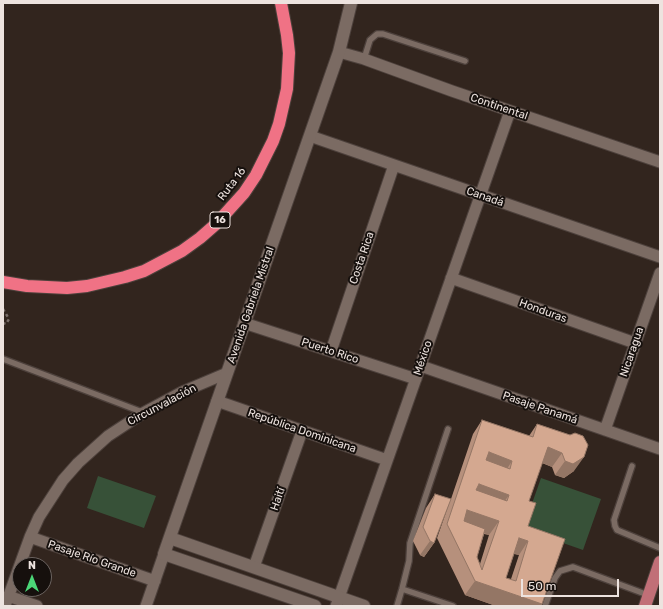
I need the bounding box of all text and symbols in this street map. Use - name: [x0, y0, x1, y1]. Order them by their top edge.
- street label: Continental: [469, 91, 529, 123]
- street label: Ruta 16: [215, 165, 249, 203]
- street label: Canadá: [465, 184, 505, 210]
- road number: 16: [210, 212, 230, 228]
- street label: Costa Rica: [347, 230, 377, 286]
- street label: Avenida Gabriela Mistral: [225, 245, 277, 365]
- street label: Honduras: [517, 296, 569, 326]
- street label: Nicaragua: [617, 325, 647, 379]
- street label: Puerto Rico: [300, 336, 360, 366]
- street label: México: [411, 339, 435, 377]
- street label: Circunvalación: [125, 381, 199, 429]
- street label: Pasaje Panamá: [501, 389, 579, 427]
- street label: República Dominicana: [246, 406, 358, 456]
- street label: Haití: [268, 486, 288, 512]
- street label: Pasaje Río Grande: [46, 538, 138, 580]
- north arrow: [12, 557, 52, 597]
- text: N: [28, 559, 36, 572]
- scale bar: [523, 571, 621, 597]
- text: 50 m: [528, 579, 556, 593]

